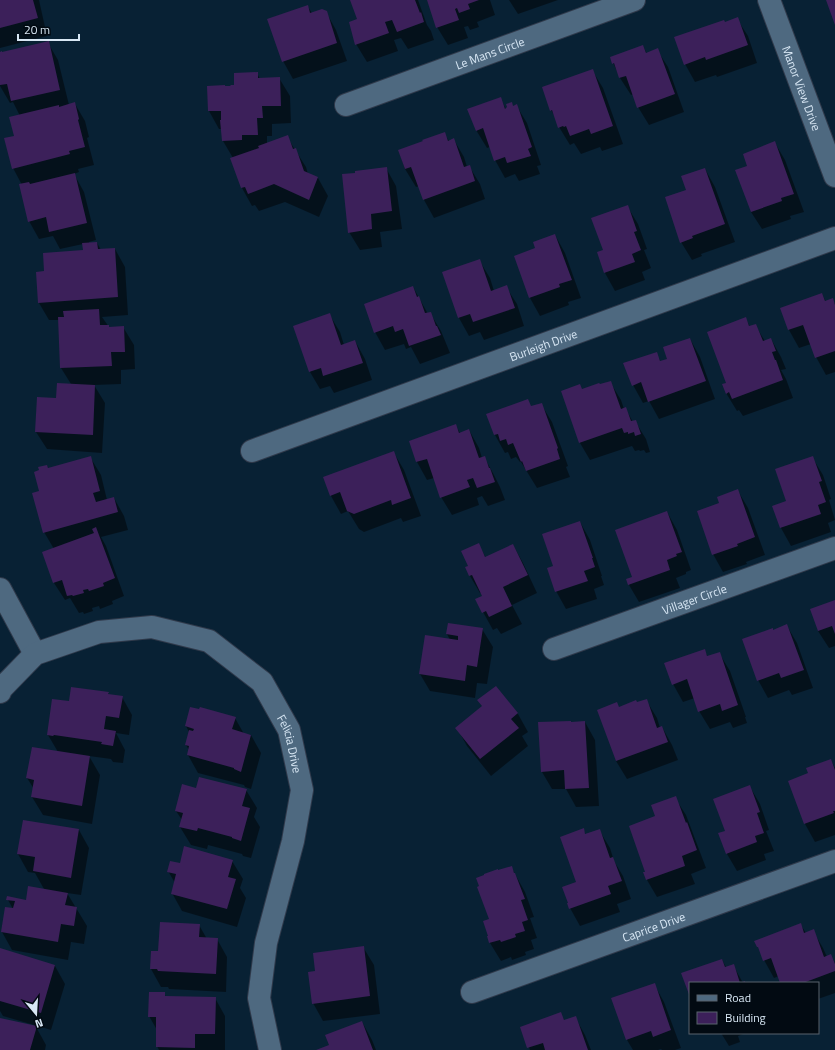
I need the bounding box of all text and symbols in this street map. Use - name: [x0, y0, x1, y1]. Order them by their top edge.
- scale bar: [18, 16, 79, 42]
- text: 20 m: [24, 20, 50, 39]
- street label: Le Mans Circle: [452, 31, 527, 74]
- street label: Manor View Drive: [777, 43, 827, 133]
- street label: Burleigh Drive: [507, 324, 580, 366]
- street label: Villager Circle: [659, 578, 729, 619]
- street label: Felicia Drive: [272, 711, 308, 775]
- street label: Caprice Drive: [619, 906, 688, 947]
- legend: [689, 982, 819, 1034]
- text: Road: [725, 988, 751, 1007]
- north arrow: [16, 994, 56, 1034]
- text: Building: [725, 1008, 766, 1027]
- text: N: [33, 1015, 45, 1032]

